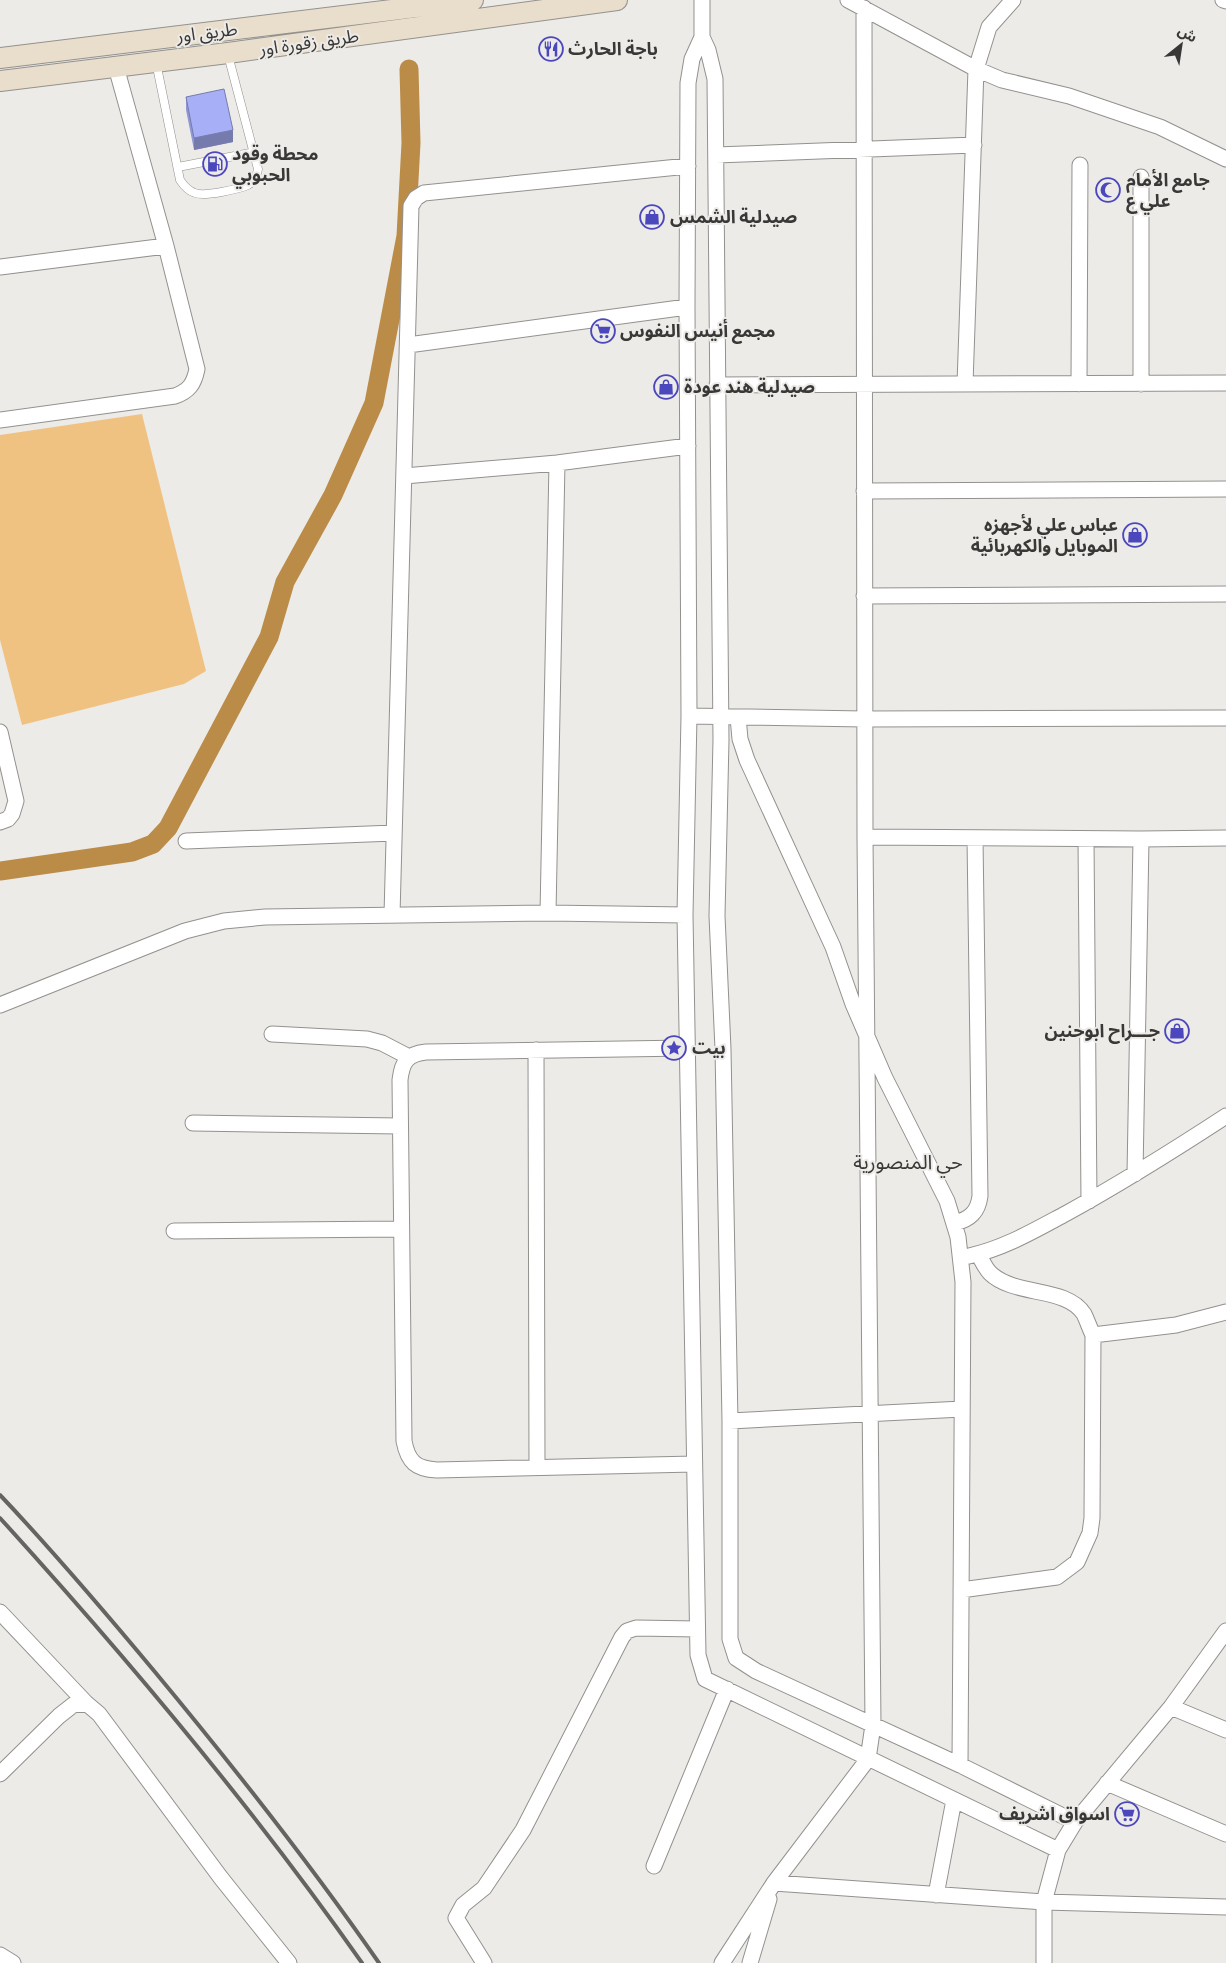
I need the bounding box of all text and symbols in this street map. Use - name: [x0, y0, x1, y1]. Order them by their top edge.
- street label: طريق اور: [174, 17, 239, 49]
- north arrow: [1156, 20, 1206, 70]
- text: ش: [1174, 21, 1200, 48]
- street label: طريق زقورة اور: [256, 24, 361, 63]
- restaurant icon: باجة الحارث: [538, 36, 564, 62]
- place label: باجة الحارث: [568, 37, 658, 62]
- place label: محطة وقود الحبوبي: [232, 142, 318, 189]
- fuel station icon: محطة وقود الحبوبي: [202, 151, 228, 177]
- place label: جامع الأمام علي ع: [1126, 168, 1210, 215]
- mosque icon: جامع الأمام علي ع: [1095, 177, 1121, 203]
- shop icon: صيدلية الشمس: [639, 204, 665, 230]
- place label: صيدلية الشمس: [670, 205, 797, 230]
- supermarket icon: مجمع أنيس النفوس: [590, 318, 616, 344]
- place label: مجمع أنيس النفوس: [620, 318, 776, 344]
- shop icon: صيدلية هند عودة: [653, 374, 679, 400]
- place label: صيدلية هند عودة: [684, 375, 815, 400]
- place label: عباس علي لأجهزه الموبايل والكهربائية: [971, 513, 1118, 559]
- shop icon: عباس علي لأجهزه الموبايل والكهربائية: [1122, 522, 1148, 548]
- shop icon: جـــراح ابوحنين: [1164, 1018, 1190, 1044]
- place label: جـــراح ابوحنين: [1044, 1019, 1160, 1044]
- place icon: بيت: [661, 1035, 687, 1061]
- place label: بيت: [692, 1036, 726, 1061]
- district label: حي المنصورية: [853, 1149, 963, 1178]
- supermarket icon: اسواق اشريف: [1114, 1801, 1140, 1827]
- place label: اسواق اشريف: [999, 1802, 1110, 1827]

